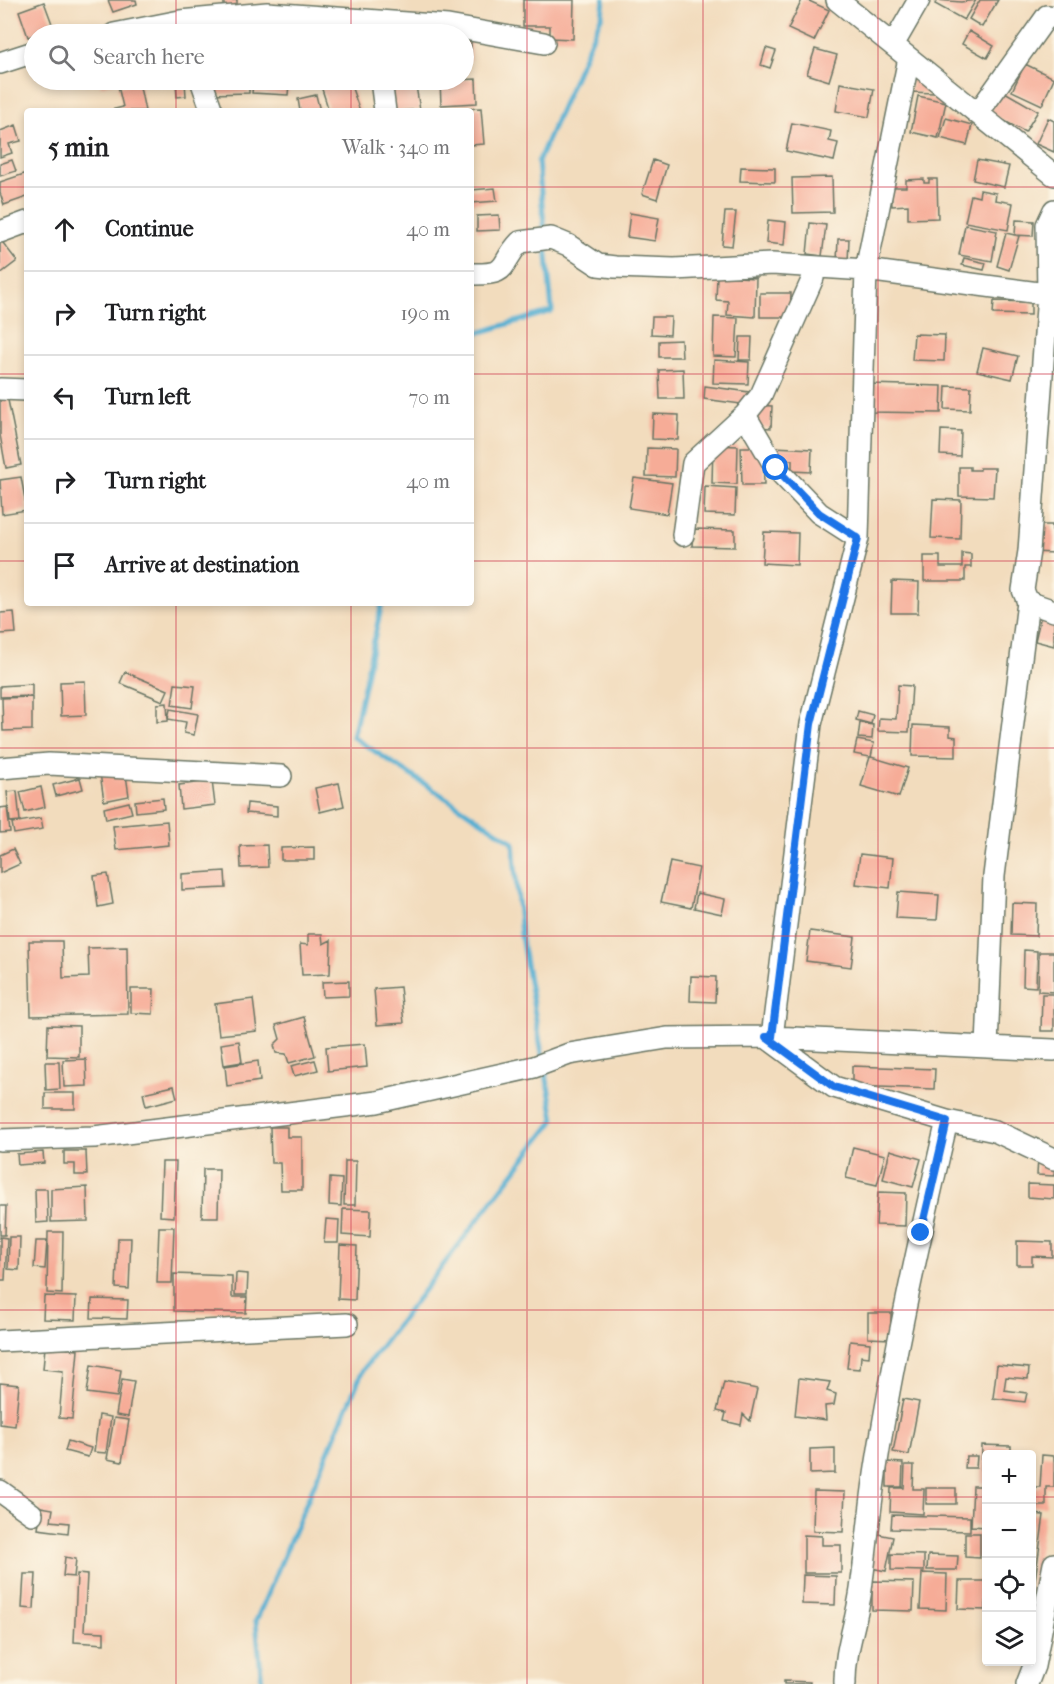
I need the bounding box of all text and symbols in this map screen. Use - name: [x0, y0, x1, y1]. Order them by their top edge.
- search box: [24, 24, 474, 90]
- icon: search: [45, 41, 78, 74]
- text: Search here: [93, 44, 205, 70]
- text: 5 min: [48, 132, 109, 163]
- text: Walk · 340 m: [342, 136, 450, 159]
- icon: ahead: [48, 213, 81, 246]
- text: Continue: [105, 216, 194, 242]
- text: 40 m: [406, 218, 450, 241]
- icon: right: [48, 297, 81, 330]
- text: Turn right: [105, 300, 206, 326]
- text: 190 m: [400, 302, 450, 325]
- icon: left: [48, 381, 81, 414]
- text: Turn left: [105, 384, 191, 410]
- text: 70 m: [408, 386, 450, 409]
- route start: [762, 454, 788, 480]
- icon: right: [48, 465, 81, 498]
- text: Turn right: [105, 468, 206, 494]
- text: 40 m: [406, 470, 450, 493]
- icon: arrive: [48, 549, 81, 582]
- text: Arrive at destination: [105, 552, 299, 578]
- route end: [907, 1219, 933, 1245]
- map controls: [982, 1450, 1036, 1666]
- button: +: [982, 1450, 1036, 1504]
- button: −: [982, 1504, 1036, 1558]
- button: locate: [982, 1558, 1036, 1612]
- button: layers: [982, 1612, 1036, 1666]

